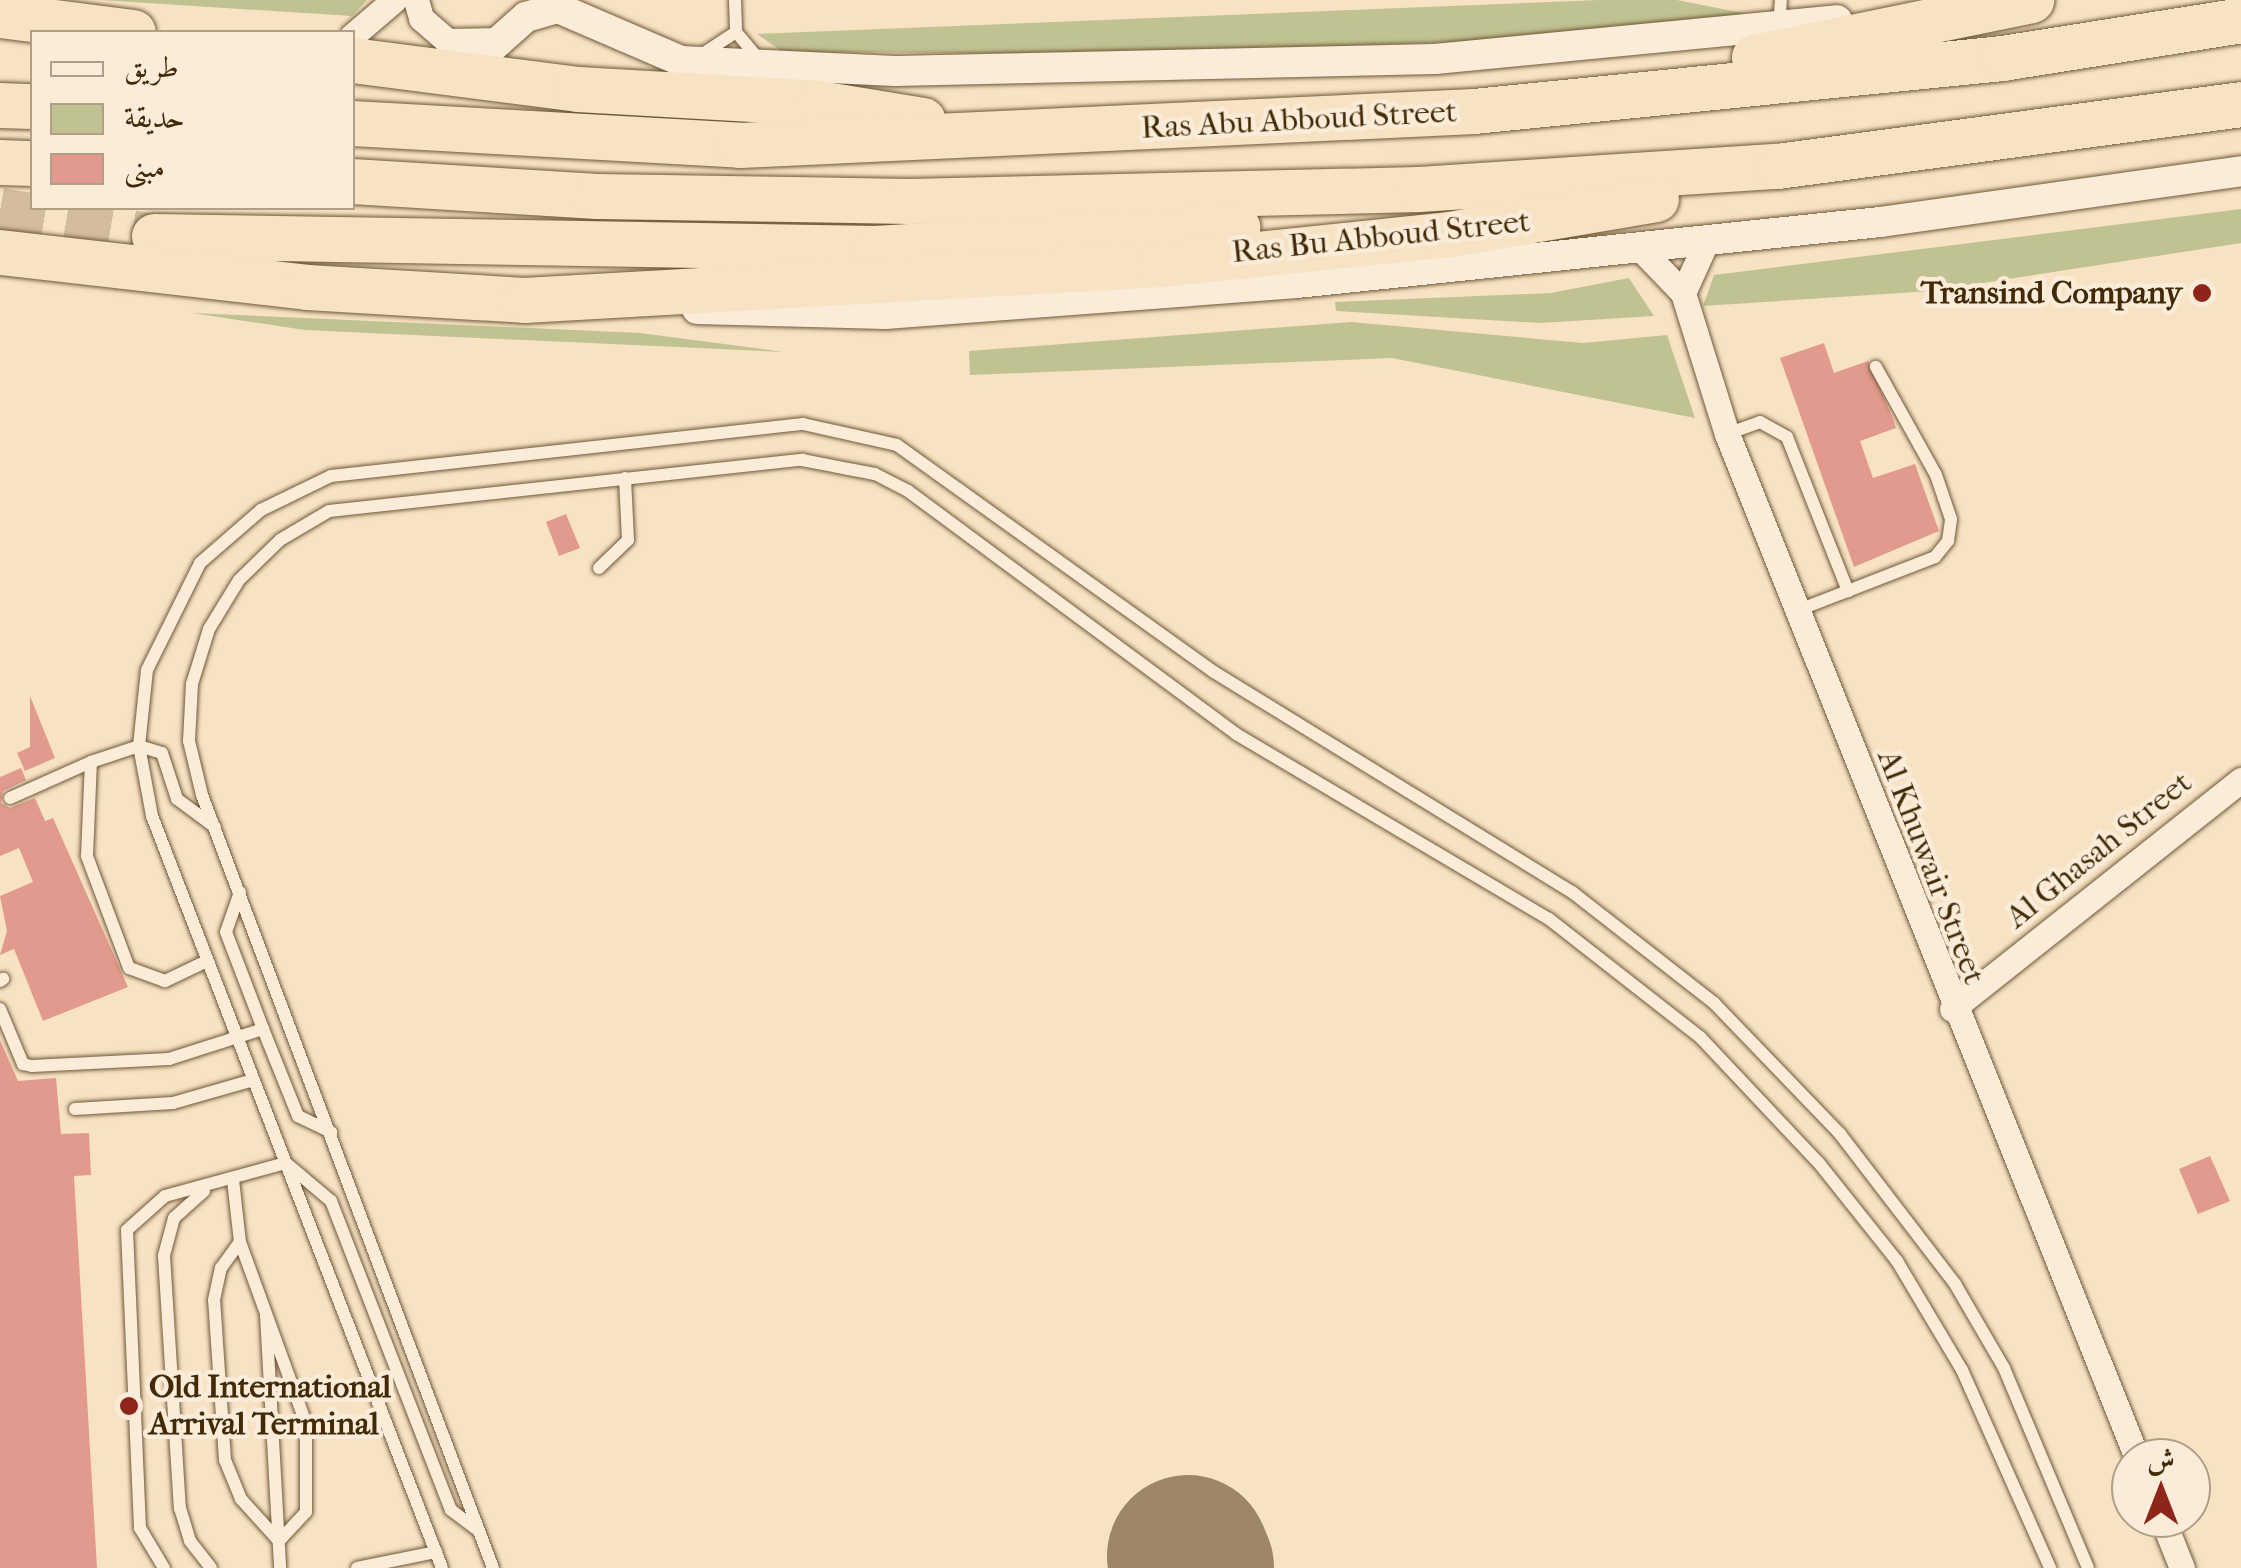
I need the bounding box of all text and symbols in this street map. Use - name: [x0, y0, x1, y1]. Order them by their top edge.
- legend: [30, 30, 355, 210]
- text: طريق: [124, 50, 179, 85]
- street label: Ras Abu Abboud Street: [1140, 93, 1458, 147]
- text: حديقة: [124, 100, 185, 135]
- text: مبنى: [124, 150, 165, 185]
- street label: Ras Bu Abboud Street: [1230, 202, 1532, 272]
- place label: Transind Company: [1921, 274, 2182, 312]
- marker: Transind Company: [2191, 282, 2213, 304]
- street label: Al Khuwair Street: [1869, 744, 1993, 990]
- street label: Al Ghasah Street: [1998, 763, 2200, 937]
- place label: Old International Arrival Terminal: [149, 1369, 391, 1444]
- marker: Old International Arrival Terminal: [118, 1395, 140, 1417]
- north arrow: [2111, 1438, 2211, 1538]
- text: ش: [2147, 1443, 2175, 1476]

